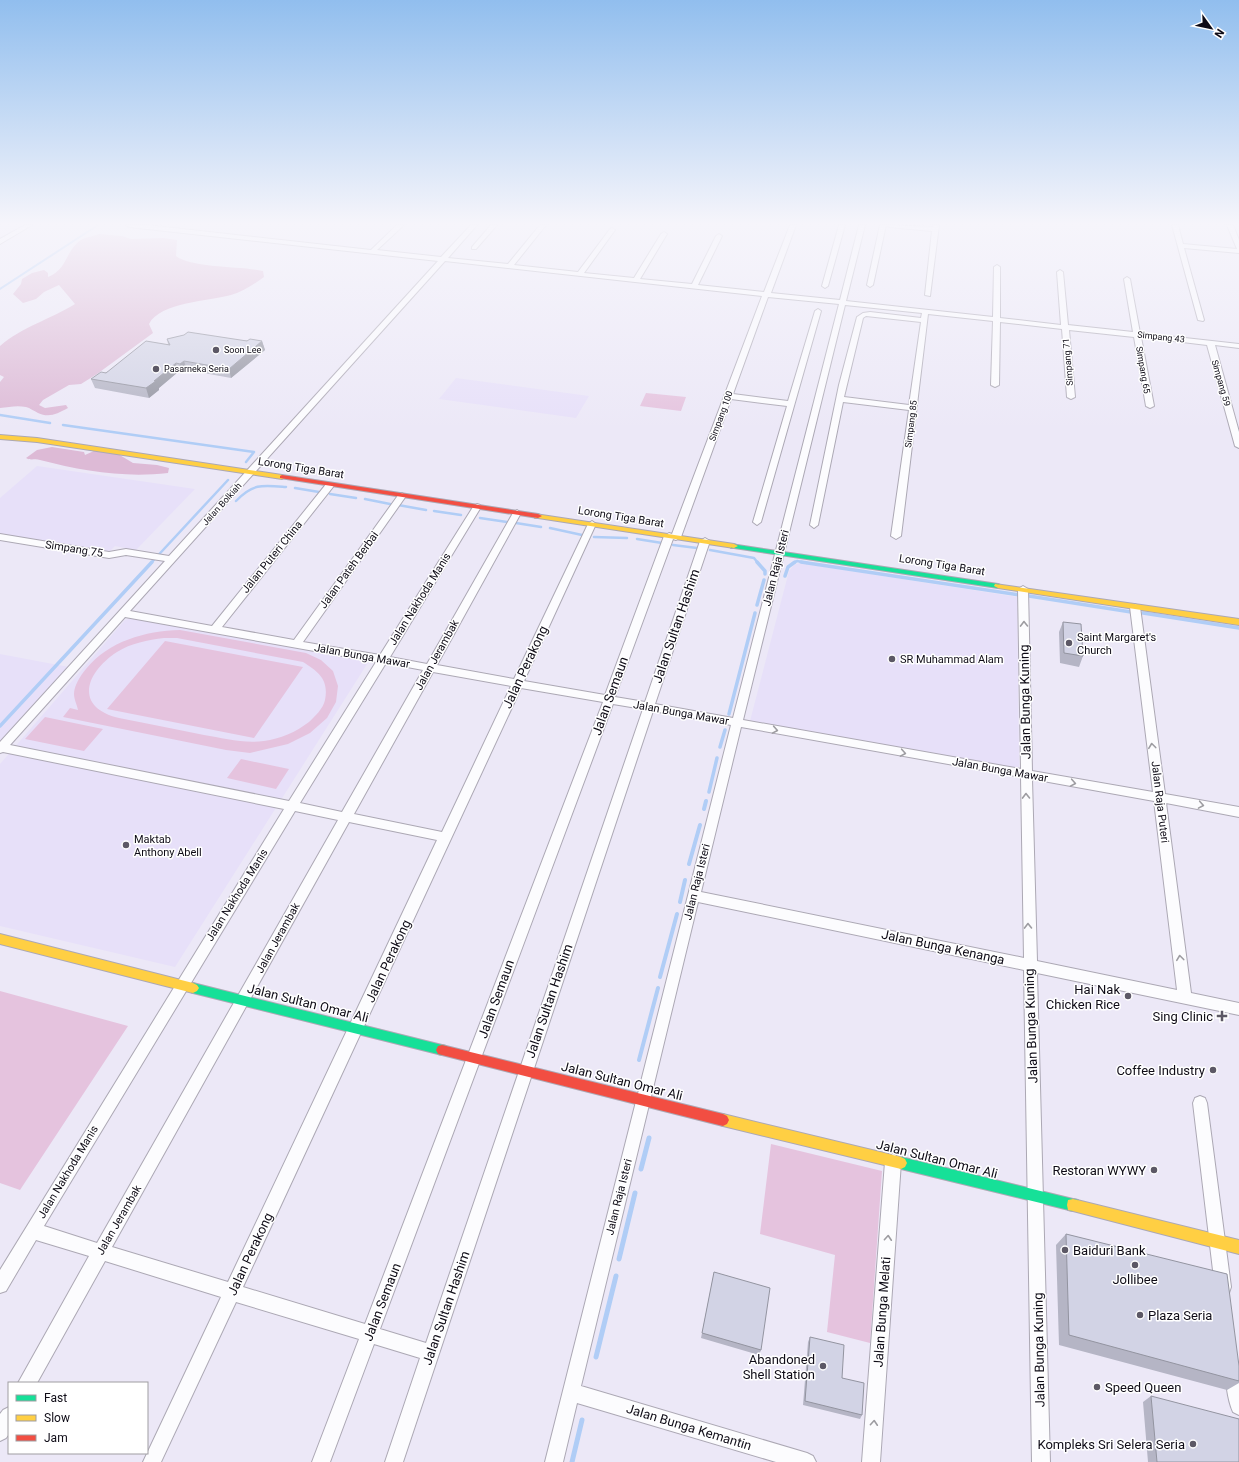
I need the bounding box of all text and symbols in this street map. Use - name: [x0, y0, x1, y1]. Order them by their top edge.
- north arrow: [1191, 8, 1231, 48]
- text: N: [1211, 26, 1227, 40]
- street label: Simpang 43: [1137, 330, 1185, 344]
- street label: Simpang 71: [1061, 338, 1075, 386]
- marker: Soon Lee: [211, 345, 221, 355]
- place label: Soon Lee: [224, 345, 261, 355]
- street label: Simpang 65: [1134, 346, 1152, 394]
- street label: Simpang 59: [1210, 359, 1232, 407]
- marker: Pasarneka Seria: [151, 364, 161, 374]
- place label: Pasarneka Seria: [164, 364, 229, 374]
- street label: Simpang 100: [707, 389, 735, 443]
- street label: Simpang 85: [903, 400, 919, 448]
- street label: Lorong Tiga Barat: [257, 455, 345, 481]
- street label: Jalan Bolkiah: [200, 481, 244, 527]
- street label: Lorong Tiga Barat: [577, 504, 665, 530]
- street label: Jalan Puteri China: [239, 518, 305, 596]
- street label: Jalan Pateh Berbai: [317, 529, 381, 611]
- street label: Jalan Raja Isteri: [760, 529, 792, 607]
- street label: Simpang 75: [44, 538, 104, 560]
- street label: Jalan Nakhoda Manis: [386, 550, 454, 647]
- street label: Lorong Tiga Barat: [898, 552, 986, 578]
- street label: Jalan Sultan Hashim: [649, 567, 703, 685]
- street label: Jalan Jerambak: [412, 617, 462, 692]
- one-way arrow: [1020, 621, 1028, 627]
- street label: Jalan Perakong: [499, 623, 551, 711]
- place label: Saint Margaret's Church: [1077, 631, 1157, 657]
- marker: Saint Margaret's Church: [1064, 638, 1074, 648]
- street label: Jalan Bunga Mawar: [313, 641, 411, 671]
- street label: Jalan Bunga Kuning: [1016, 644, 1034, 760]
- place label: SR Muhammad Alam: [900, 653, 1003, 666]
- marker: SR Muhammad Alam: [887, 654, 897, 664]
- street label: Jalan Semaun: [589, 655, 631, 737]
- street label: Jalan Bunga Mawar: [632, 698, 730, 728]
- one-way arrow: [772, 725, 779, 734]
- one-way arrow: [1148, 743, 1157, 749]
- one-way arrow: [900, 748, 907, 756]
- street label: Jalan Bunga Mawar: [951, 755, 1049, 785]
- street label: Jalan Raja Puteri: [1149, 760, 1171, 844]
- one-way arrow: [1070, 778, 1076, 786]
- one-way arrow: [1022, 793, 1031, 799]
- one-way arrow: [1198, 801, 1204, 809]
- place label: Maktab Anthony Abell: [134, 833, 202, 859]
- marker: Maktab Anthony Abell: [121, 840, 131, 850]
- street label: Jalan Raja Isteri: [681, 843, 713, 921]
- street label: Jalan Nakhoda Manis: [203, 846, 271, 943]
- street label: Jalan Jerambak: [253, 900, 303, 975]
- street label: Jalan Perakong: [362, 917, 414, 1005]
- one-way arrow: [1024, 923, 1033, 929]
- street label: Jalan Bunga Kenanga: [880, 927, 1006, 967]
- street label: Jalan Sultan Hashim: [522, 942, 576, 1060]
- one-way arrow: [1176, 955, 1185, 961]
- street label: Jalan Semaun: [475, 958, 517, 1040]
- street label: Jalan Bunga Kuning: [1021, 968, 1041, 1084]
- street label: Jalan Sultan Omar Ali: [246, 981, 370, 1025]
- place label: Hai Nak Chicken Rice: [1046, 982, 1120, 1012]
- marker: Hai Nak Chicken Rice: [1123, 991, 1133, 1001]
- place label: Sing Clinic: [1152, 1009, 1213, 1024]
- marker: Sing Clinic: [1216, 1010, 1228, 1022]
- street label: Jalan Sultan Omar Ali: [560, 1059, 684, 1103]
- place label: Coffee Industry: [1116, 1063, 1205, 1078]
- marker: Coffee Industry: [1208, 1065, 1218, 1075]
- street label: Jalan Nakhoda Manis: [35, 1123, 101, 1221]
- street label: Jalan Sultan Omar Ali: [875, 1137, 999, 1181]
- street label: Jalan Raja Isteri: [603, 1158, 635, 1236]
- place label: Restoran WYWY: [1052, 1163, 1146, 1178]
- marker: Restoran WYWY: [1149, 1165, 1159, 1175]
- street label: Jalan Jerambak: [94, 1182, 144, 1257]
- street label: Jalan Perakong: [224, 1210, 276, 1298]
- one-way arrow: [883, 1235, 892, 1241]
- place label: Baiduri Bank: [1073, 1243, 1146, 1258]
- marker: Baiduri Bank: [1060, 1245, 1070, 1255]
- street label: Jalan Sultan Hashim: [419, 1249, 473, 1367]
- street label: Jalan Bunga Melati: [871, 1256, 893, 1368]
- marker: Jollibee: [1130, 1260, 1140, 1270]
- street label: Jalan Semaun: [360, 1261, 404, 1343]
- place label: Jollibee: [1112, 1272, 1158, 1287]
- street label: Jalan Bunga Kuning: [1030, 1292, 1048, 1408]
- place label: Plaza Seria: [1148, 1308, 1212, 1323]
- marker: Plaza Seria: [1135, 1310, 1145, 1320]
- place label: Abandoned Shell Station: [743, 1352, 815, 1382]
- marker: Abandoned Shell Station: [818, 1361, 828, 1371]
- place label: Speed Queen: [1105, 1380, 1181, 1395]
- legend: [8, 1382, 148, 1454]
- marker: Speed Queen: [1092, 1382, 1102, 1392]
- text: Fast: [44, 1391, 67, 1405]
- street label: Jalan Bunga Kemantin: [625, 1401, 753, 1453]
- text: Slow: [44, 1411, 70, 1425]
- one-way arrow: [869, 1420, 878, 1426]
- text: Jam: [44, 1431, 68, 1445]
- place label: Kompleks Sri Selera Seria: [1037, 1437, 1185, 1452]
- marker: Kompleks Sri Selera Seria: [1188, 1439, 1198, 1449]

